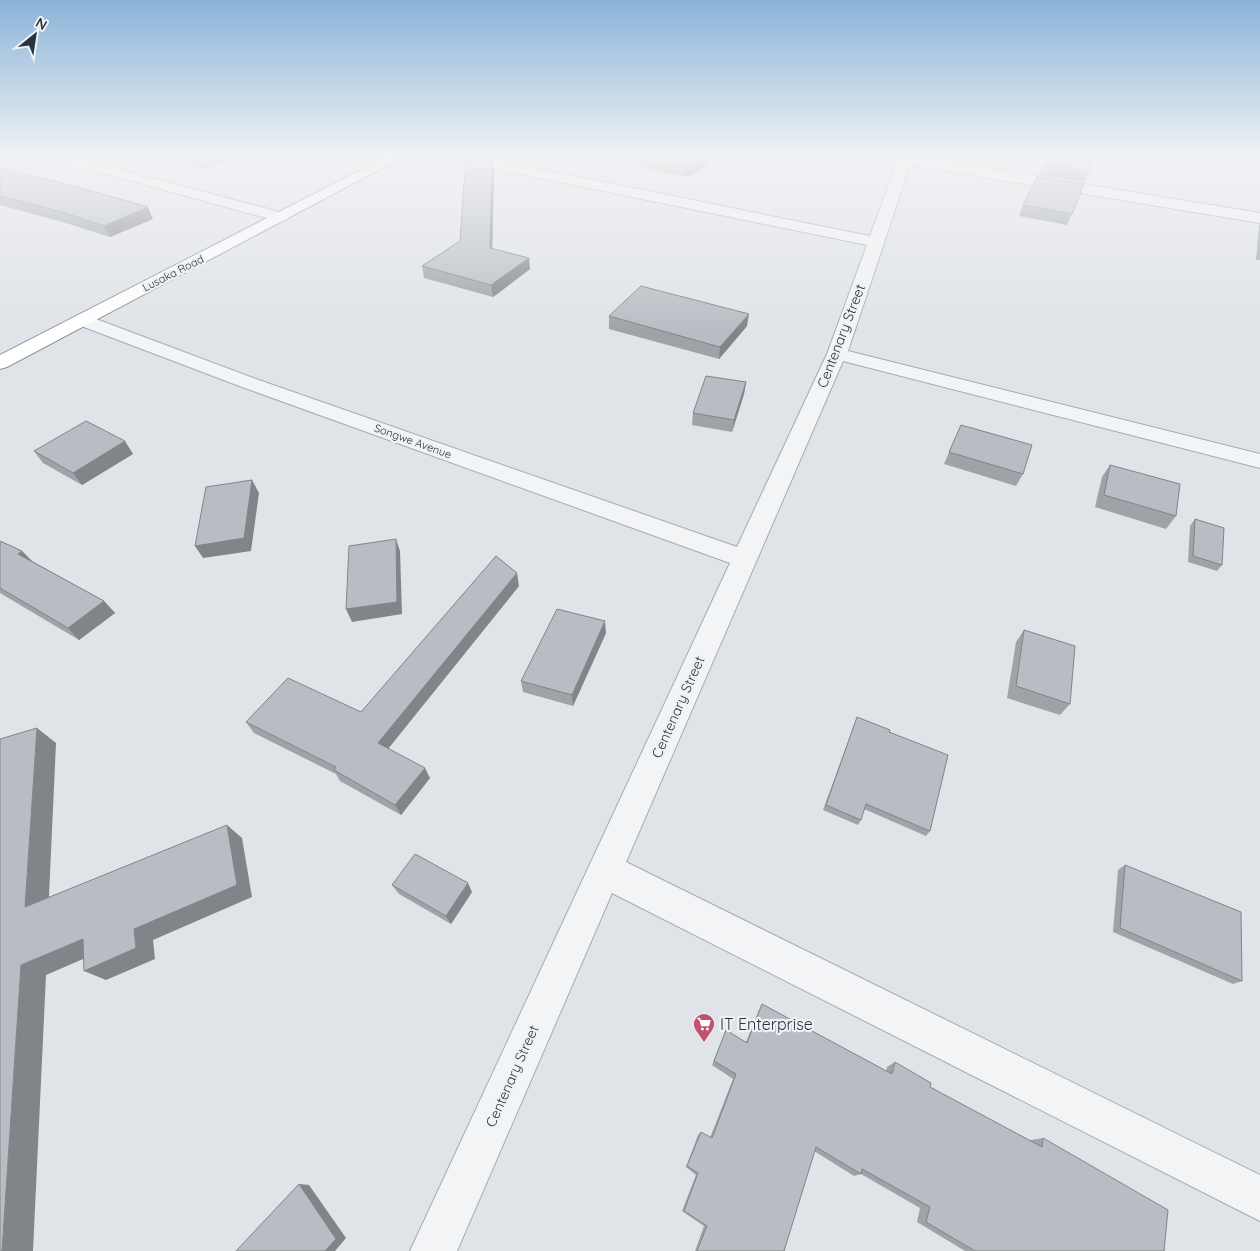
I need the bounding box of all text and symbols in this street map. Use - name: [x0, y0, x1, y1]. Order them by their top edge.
- north arrow: [10, 10, 60, 60]
- text: N: [33, 13, 50, 34]
- street label: Lusaka Road: [140, 252, 206, 294]
- street label: Centenary Street: [813, 281, 869, 390]
- street label: Songwe Avenue: [372, 421, 454, 461]
- street label: Centenary Street: [647, 653, 709, 761]
- supermarket icon: IT Enterprise: [692, 1012, 716, 1043]
- place label: IT Enterprise: [720, 1014, 813, 1034]
- street label: Centenary Street: [481, 1022, 543, 1130]

